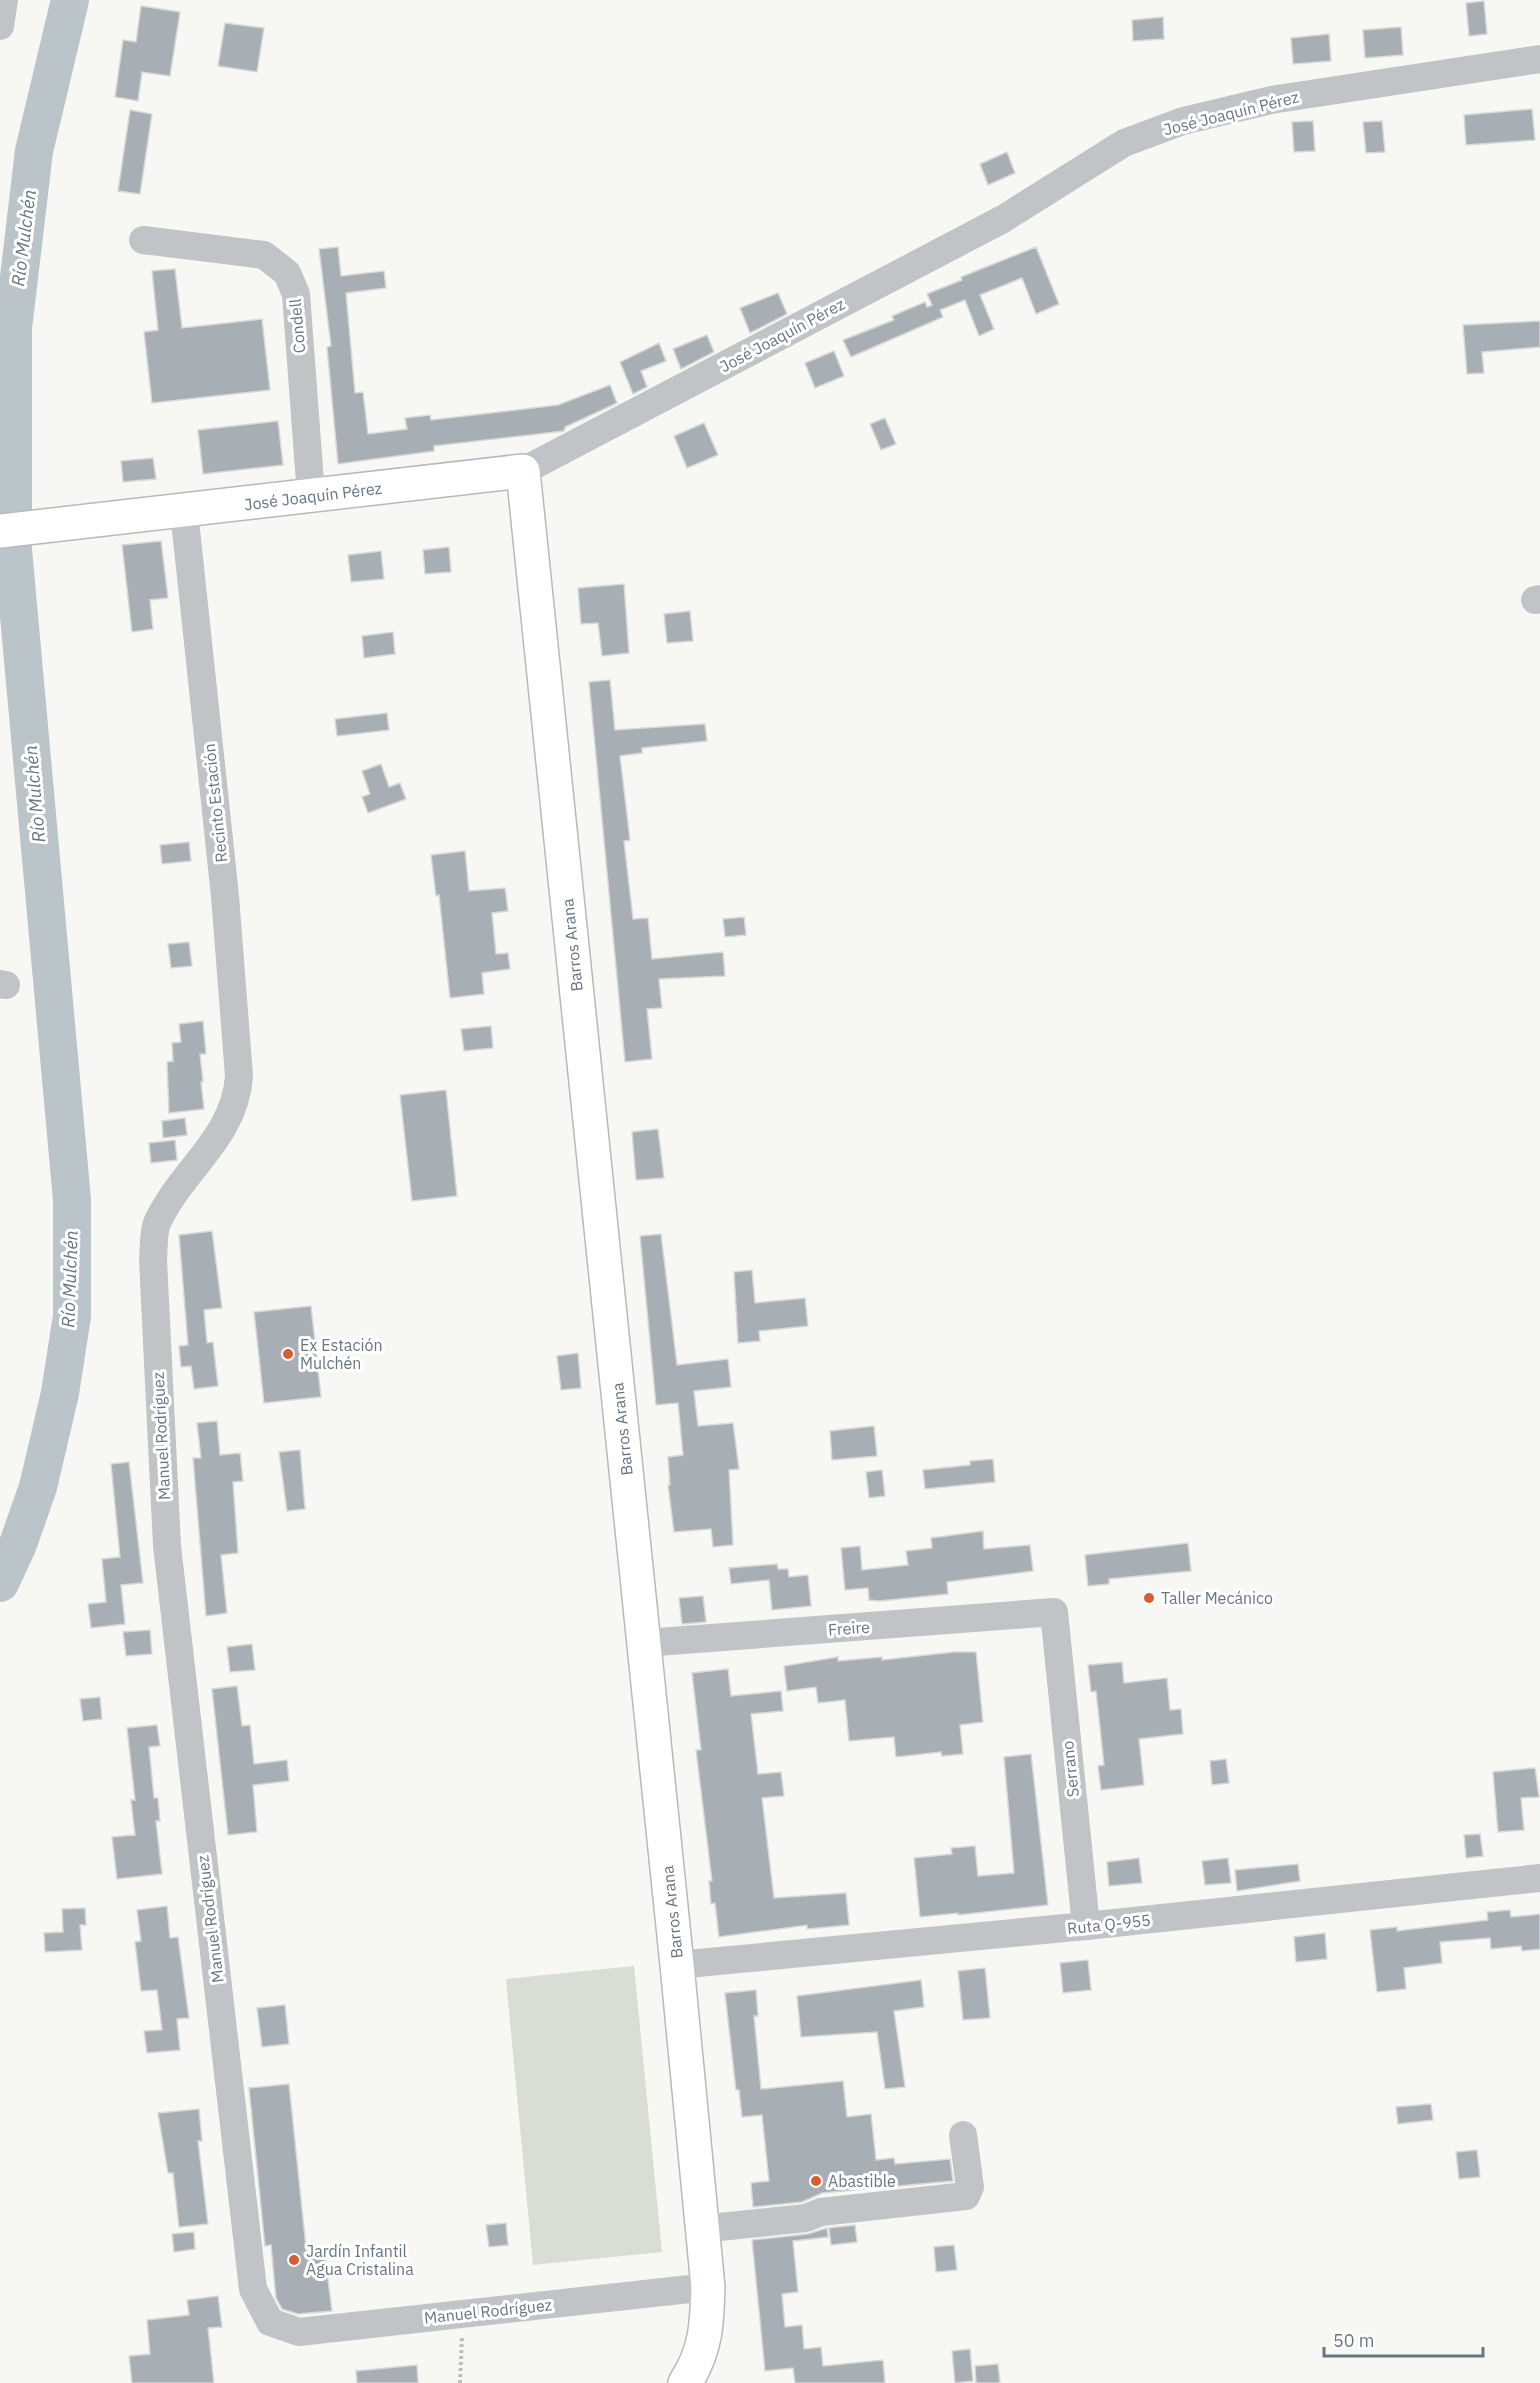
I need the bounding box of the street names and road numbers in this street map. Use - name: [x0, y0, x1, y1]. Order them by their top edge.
- street label: José Joaquín Pérez: [1161, 87, 1301, 139]
- street label: José Joaquín Pérez: [716, 294, 848, 376]
- street label: Condell: [285, 298, 309, 354]
- street label: José Joaquín Pérez: [243, 478, 383, 514]
- street label: Recinto Estación: [199, 743, 231, 863]
- street label: Barros Arana: [557, 897, 587, 993]
- street label: Manuel Rodríguez: [148, 1371, 174, 1501]
- street label: Barros Arana: [607, 1381, 637, 1477]
- street label: Freire: [827, 1617, 871, 1639]
- street label: Serrano: [1057, 1740, 1083, 1798]
- street label: Manuel Rodríguez: [192, 1854, 228, 1984]
- street label: Barros Arana: [657, 1864, 687, 1960]
- street label: Ruta Q-955: [1066, 1910, 1152, 1938]
- street label: Manuel Rodríguez: [423, 2294, 553, 2328]

